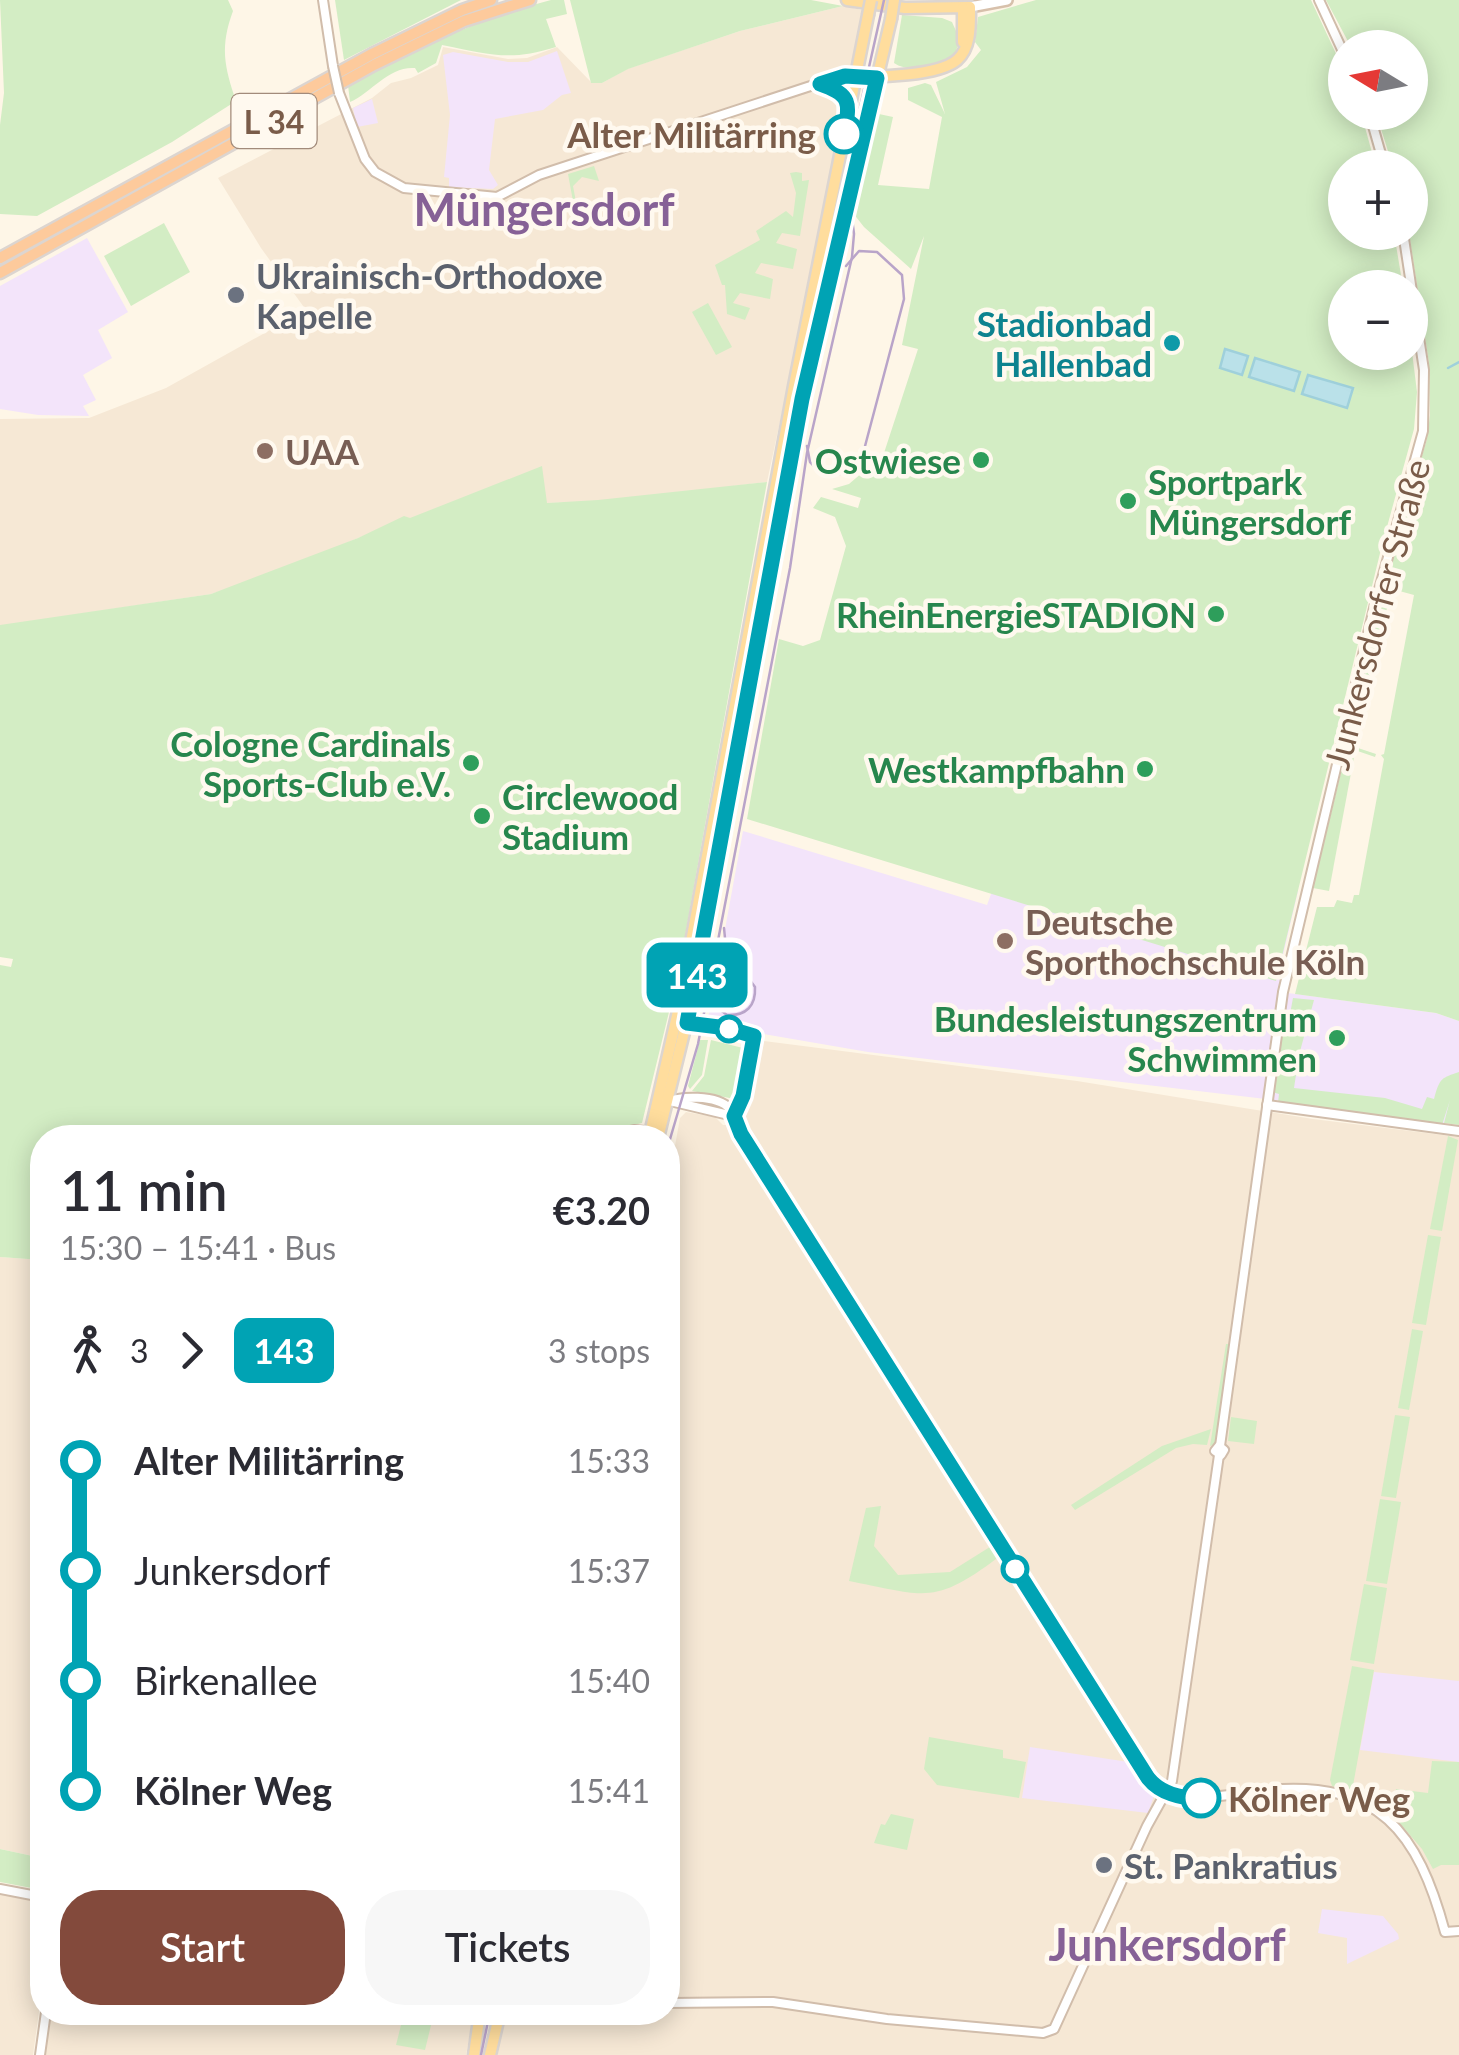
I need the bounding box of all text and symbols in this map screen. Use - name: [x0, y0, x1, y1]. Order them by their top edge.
- north arrow: [1328, 30, 1428, 130]
- map controls: [1328, 30, 1428, 370]
- road number: L 34: [232, 94, 316, 148]
- place label: Alter Militärring: [566, 113, 816, 155]
- marker: Alter Militärring: [825, 115, 863, 153]
- button: +: [1328, 150, 1428, 250]
- district label: Müngersdorf: [413, 182, 675, 236]
- place label: Ukrainisch-Orthodoxe Kapelle: [256, 254, 603, 336]
- button: −: [1328, 270, 1428, 370]
- marker: Ukrainisch-Orthodoxe Kapelle: [225, 284, 247, 306]
- place label: Stadionbad Hallenbad: [977, 302, 1152, 384]
- marker: Stadionbad Hallenbad: [1161, 332, 1183, 354]
- place label: UAA: [285, 430, 360, 472]
- place label: Ostwiese: [815, 439, 961, 481]
- marker: UAA: [254, 440, 276, 462]
- marker: Ostwiese: [970, 449, 992, 471]
- street label: Junkersdorfer Straße: [1314, 454, 1438, 774]
- place label: Sportpark Müngersdorf: [1148, 460, 1351, 542]
- marker: Sportpark Müngersdorf: [1117, 490, 1139, 512]
- place label: RheinEnergieSTADION: [836, 593, 1196, 635]
- marker: RheinEnergieSTADION: [1205, 603, 1227, 625]
- place label: Cologne Cardinals Sports-Club e.V.: [170, 722, 451, 804]
- place label: Westkampfbahn: [868, 748, 1125, 790]
- marker: Cologne Cardinals Sports-Club e.V.: [460, 752, 482, 774]
- marker: Westkampfbahn: [1134, 758, 1156, 780]
- place label: Circlewood Stadium: [502, 775, 678, 857]
- marker: Circlewood Stadium: [471, 805, 493, 827]
- place label: Deutsche Sporthochschule Köln: [1025, 900, 1365, 982]
- marker: Deutsche Sporthochschule Köln: [994, 930, 1016, 952]
- line badge: 143: [640, 942, 754, 1008]
- text: 143: [667, 954, 727, 996]
- place label: Bundesleistungszentrum Schwimmen: [934, 997, 1317, 1079]
- unlabelled marker: [716, 1016, 742, 1042]
- marker: Bundesleistungszentrum Schwimmen: [1326, 1027, 1348, 1049]
- text: 11 min: [60, 1157, 228, 1223]
- text: €3.20: [553, 1187, 650, 1233]
- text: 15:30 – 15:41 · Bus: [60, 1228, 336, 1267]
- icon: walk: [60, 1323, 115, 1378]
- icon: forward: [164, 1323, 219, 1378]
- text: 143: [254, 1329, 314, 1371]
- text: 3: [130, 1331, 149, 1370]
- text: 3 stops: [548, 1331, 650, 1370]
- text: Alter Militärring: [134, 1437, 404, 1483]
- text: 15:33: [568, 1441, 650, 1480]
- text: Junkersdorf: [134, 1547, 330, 1593]
- text: 15:37: [568, 1551, 650, 1590]
- unlabelled marker: [1002, 1556, 1028, 1582]
- text: Birkenallee: [134, 1657, 318, 1703]
- text: 15:40: [568, 1661, 650, 1700]
- text: Kölner Weg: [134, 1767, 332, 1813]
- text: 15:41: [568, 1771, 650, 1810]
- place label: Kölner Weg: [1228, 1777, 1410, 1819]
- marker: Kölner Weg: [1182, 1779, 1220, 1817]
- place label: St. Pankratius: [1124, 1844, 1338, 1886]
- marker: St. Pankratius: [1093, 1854, 1115, 1876]
- button: Start: [60, 1890, 345, 2005]
- button: Tickets: [365, 1890, 650, 2005]
- district label: Junkersdorf: [1048, 1917, 1286, 1971]

